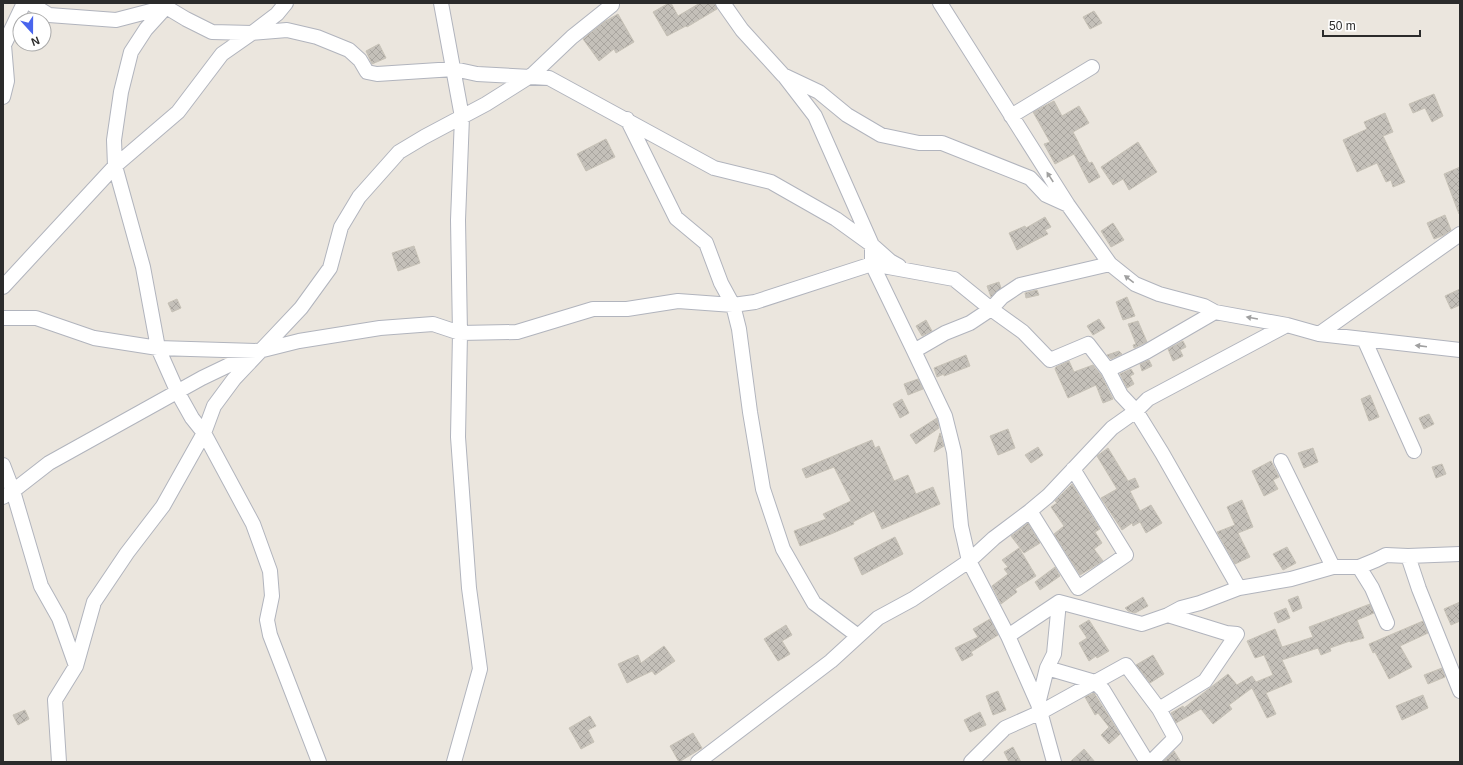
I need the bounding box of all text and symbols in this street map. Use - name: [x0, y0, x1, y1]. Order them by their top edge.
- north arrow: [12, 12, 52, 52]
- scale bar: [1323, 12, 1420, 38]
- text: 50 m: [1329, 19, 1356, 33]
- text: N: [30, 34, 41, 48]
- one-way arrow: [1046, 172, 1054, 182]
- one-way arrow: [1124, 276, 1134, 284]
- one-way arrow: [1246, 315, 1258, 321]
- one-way arrow: [1415, 343, 1427, 349]

